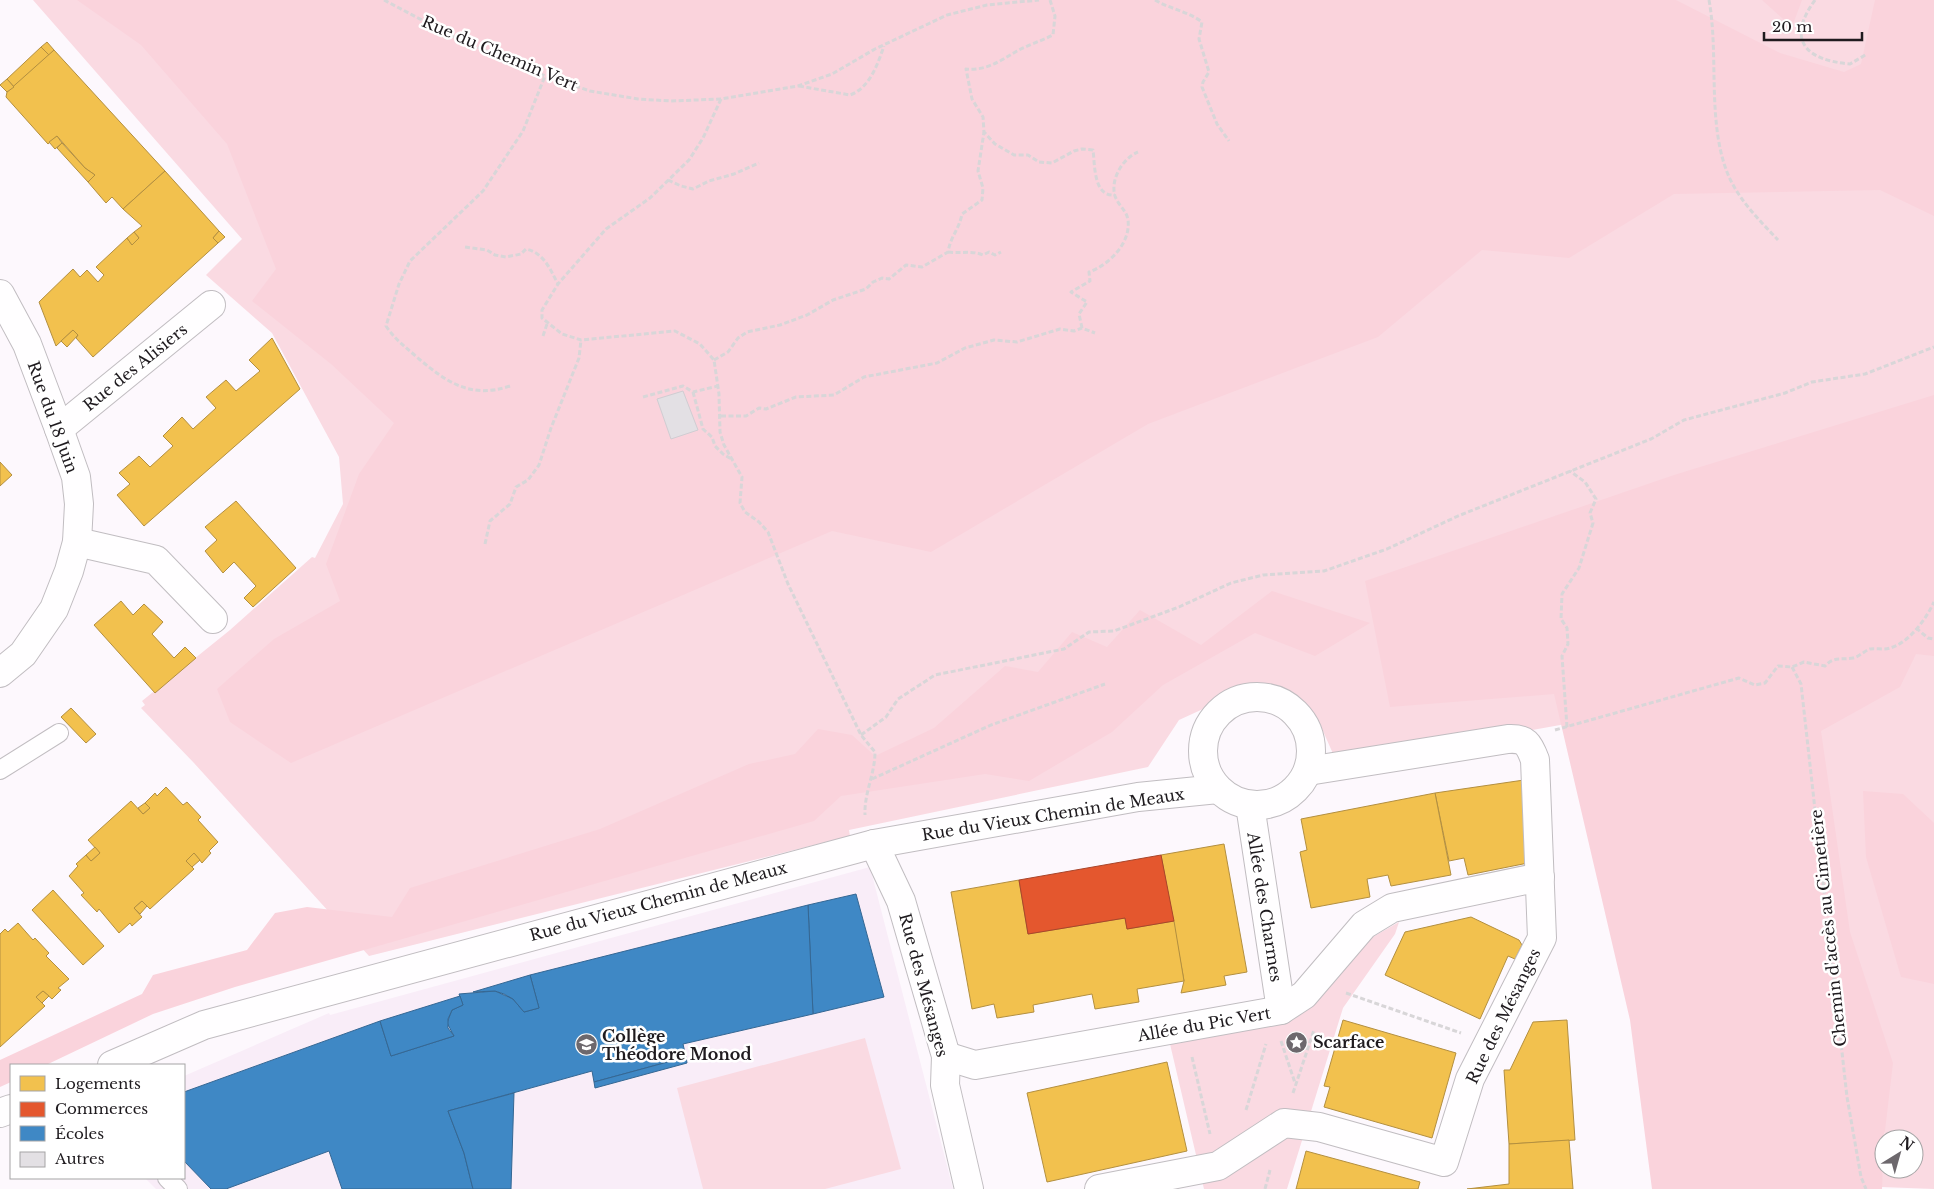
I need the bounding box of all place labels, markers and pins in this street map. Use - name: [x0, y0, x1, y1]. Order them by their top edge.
- place label: Collège Théodore Monod: [602, 1026, 752, 1064]
- place icon: Scarface: [1285, 1030, 1309, 1054]
- place label: Scarface: [1313, 1032, 1384, 1052]
- school or university icon: Collège Théodore Monod: [574, 1033, 598, 1057]

